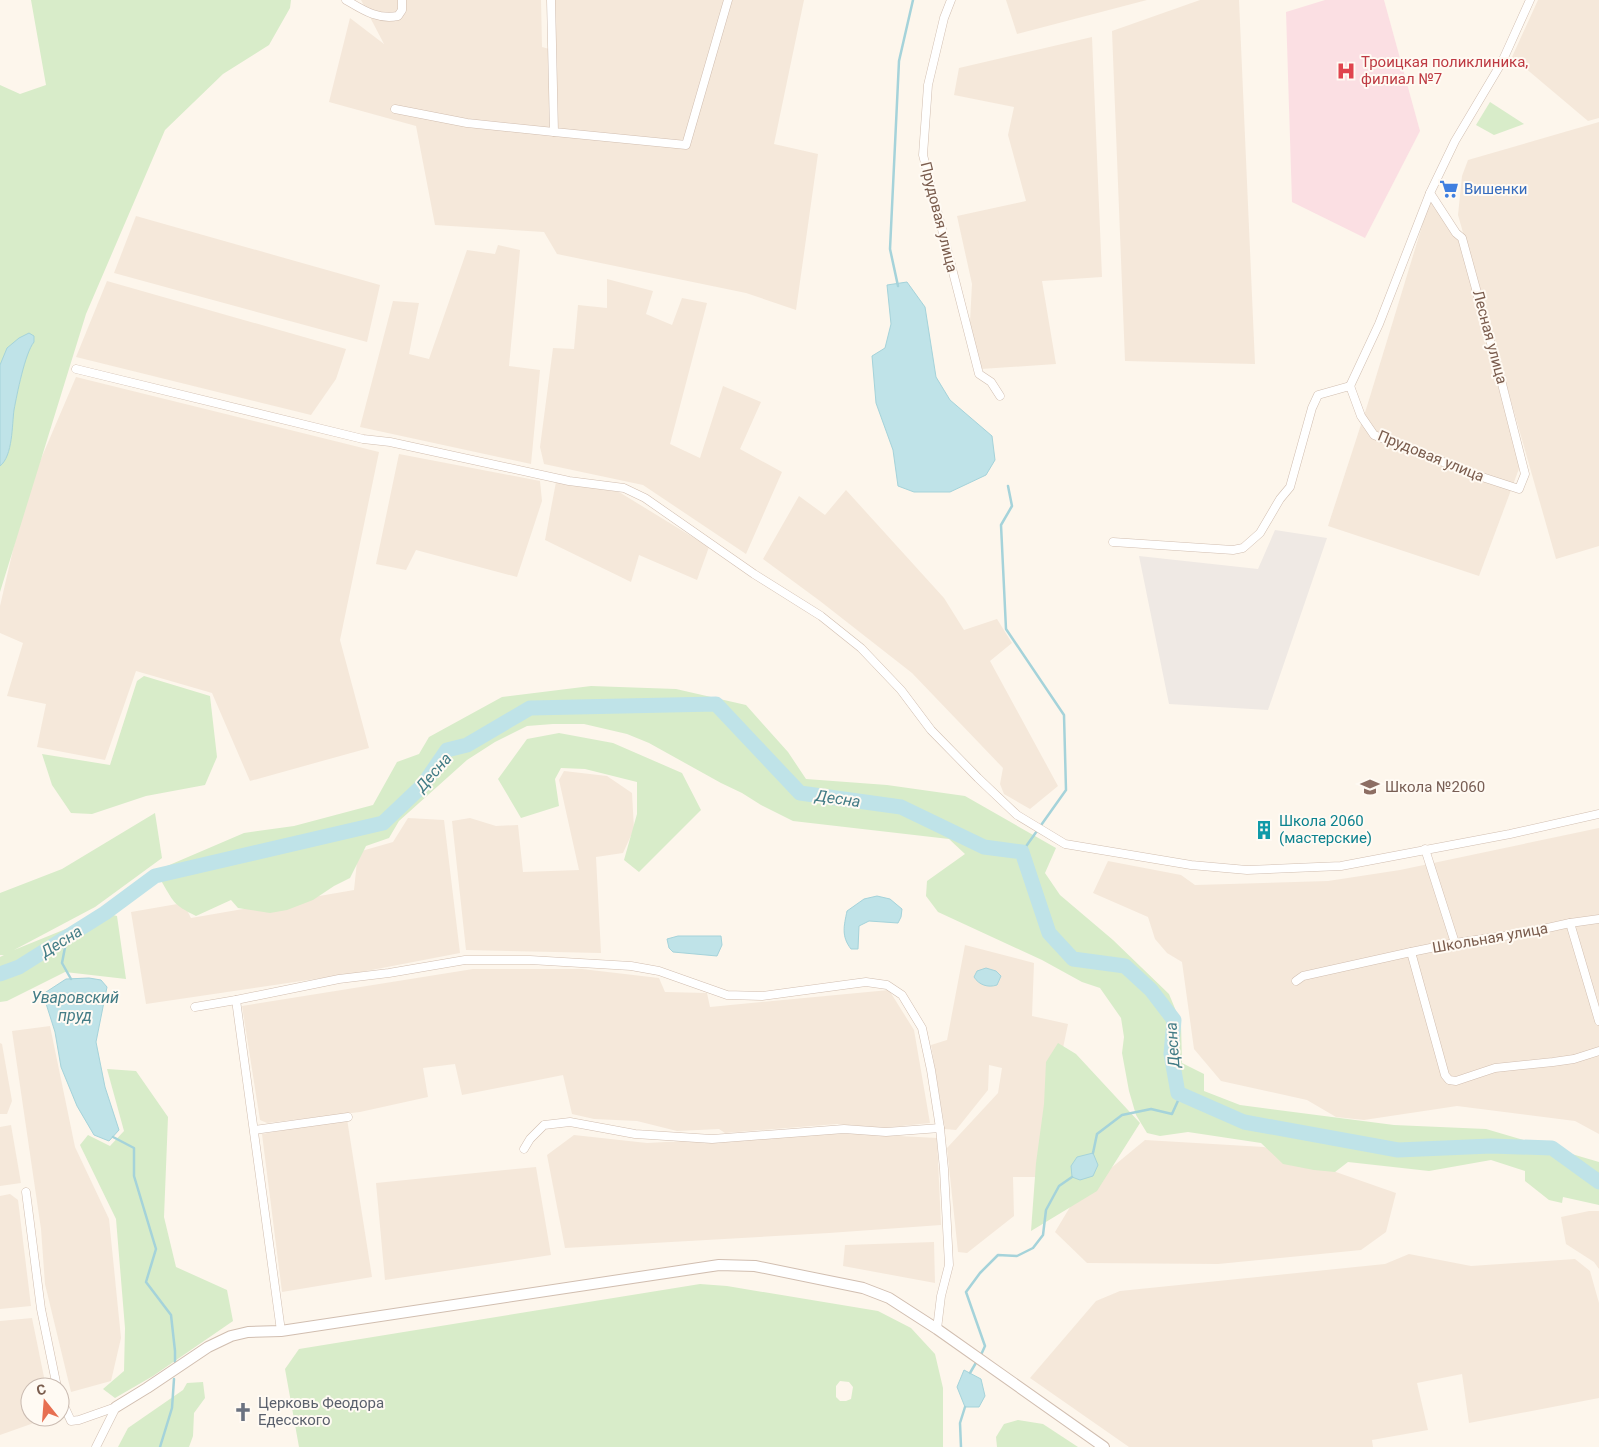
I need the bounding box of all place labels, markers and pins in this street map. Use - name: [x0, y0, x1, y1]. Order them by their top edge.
- place label: Троицкая поликлиника, филиал №7: [1361, 53, 1528, 88]
- hospital icon: Троицкая поликлиника, филиал №7: [1335, 60, 1357, 82]
- supermarket icon: Вишенки: [1438, 178, 1460, 200]
- place label: Вишенки: [1464, 180, 1528, 198]
- school or university icon: Школа №2060: [1359, 776, 1381, 798]
- place label: Школа №2060: [1385, 778, 1485, 796]
- place label: Школа 2060 (мастерские): [1279, 812, 1372, 847]
- building icon: Школа 2060 (мастерские): [1253, 819, 1275, 841]
- place label: Церковь Феодора Едесского: [258, 1394, 384, 1429]
- church icon: Церковь Феодора Едесского: [232, 1401, 254, 1423]

